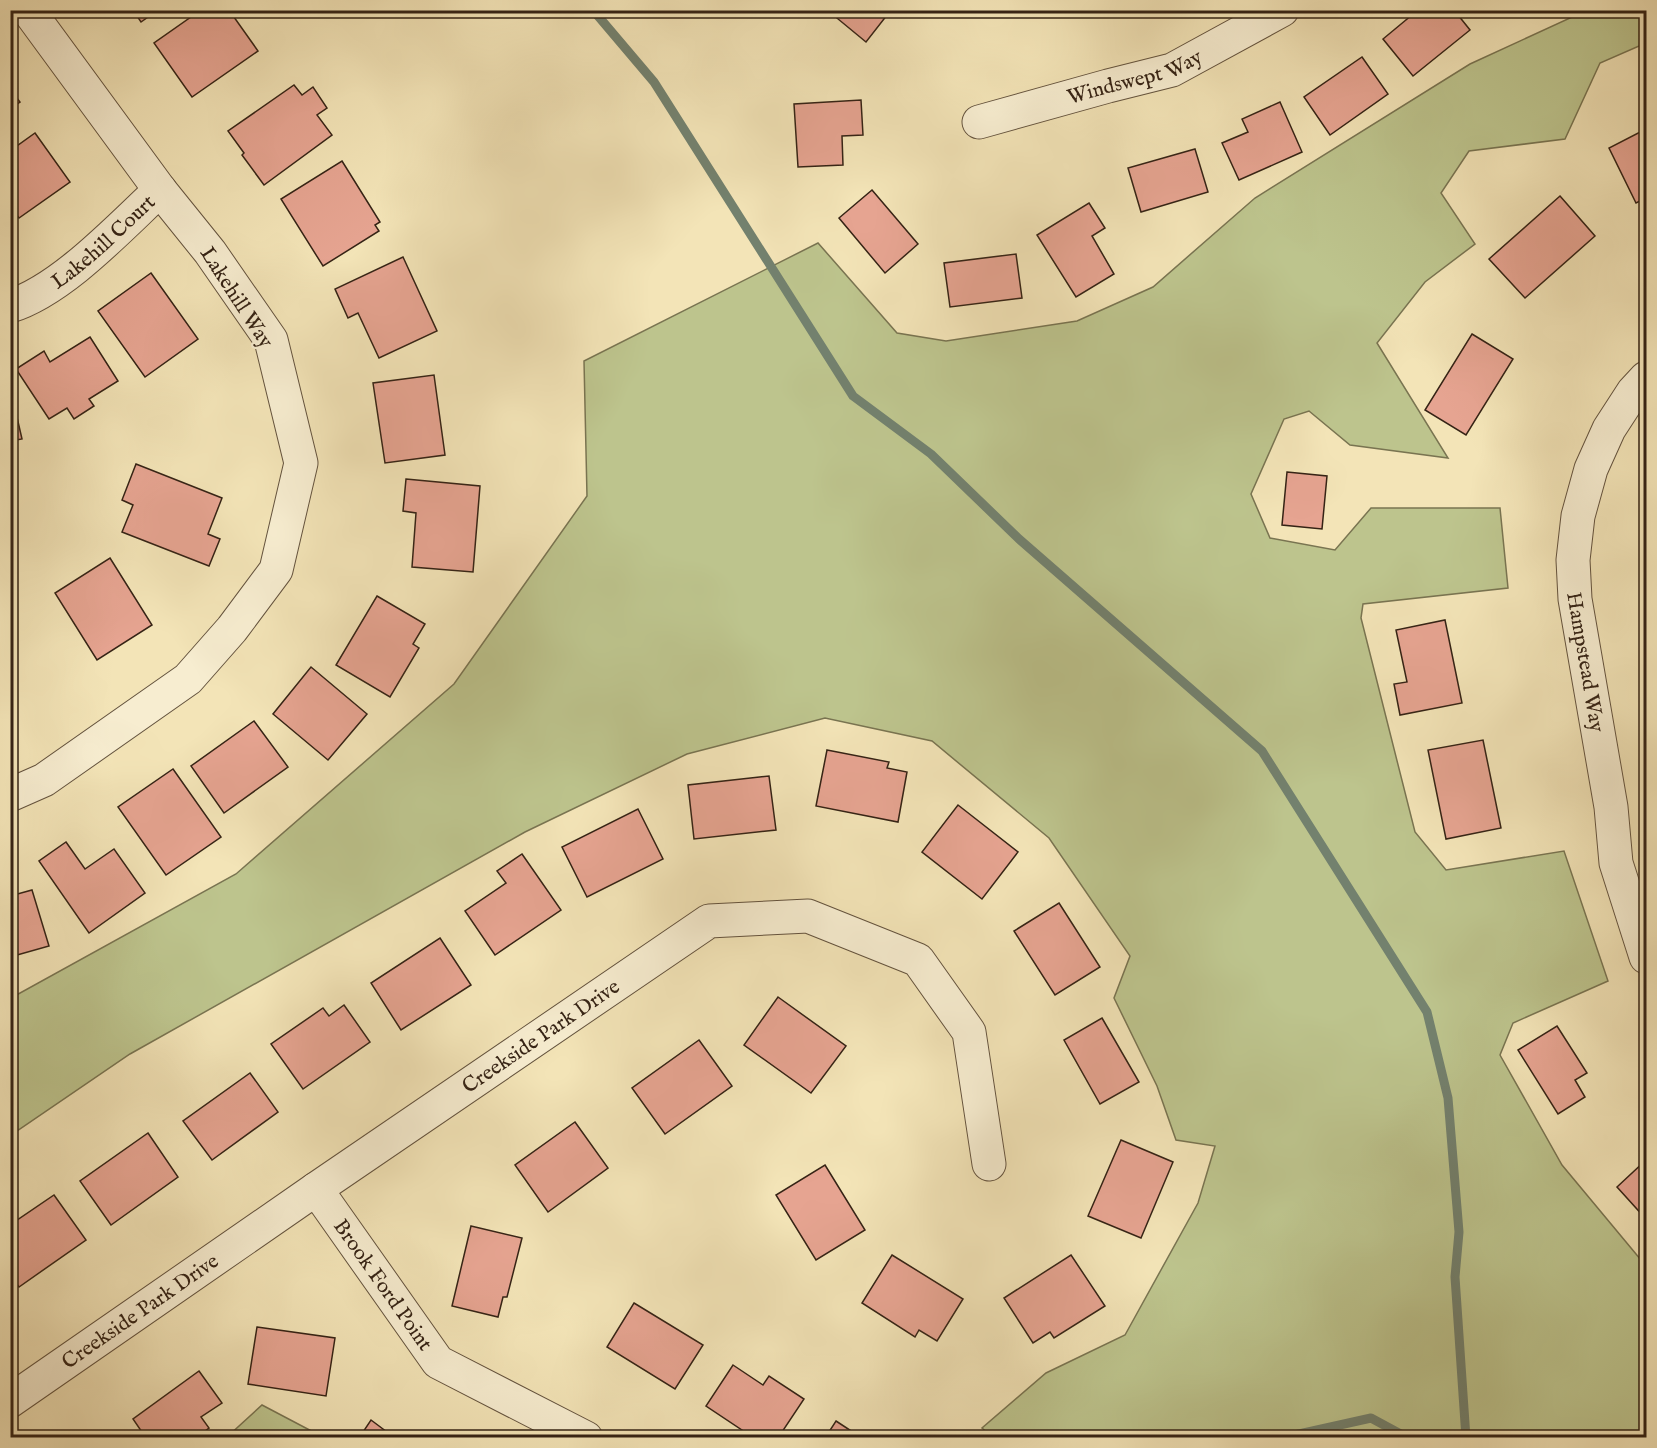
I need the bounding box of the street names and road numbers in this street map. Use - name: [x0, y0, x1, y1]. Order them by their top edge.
- street label: Windswept Way: [1064, 44, 1208, 112]
- street label: Lakehill Court: [47, 189, 162, 296]
- street label: Lakehill Way: [193, 242, 279, 354]
- street label: Hampstead Way: [1559, 590, 1610, 735]
- street label: Creekside Park Drive: [457, 974, 626, 1100]
- street label: Brook Ford Point: [327, 1214, 438, 1357]
- street label: Creekside Park Drive: [57, 1248, 225, 1376]

